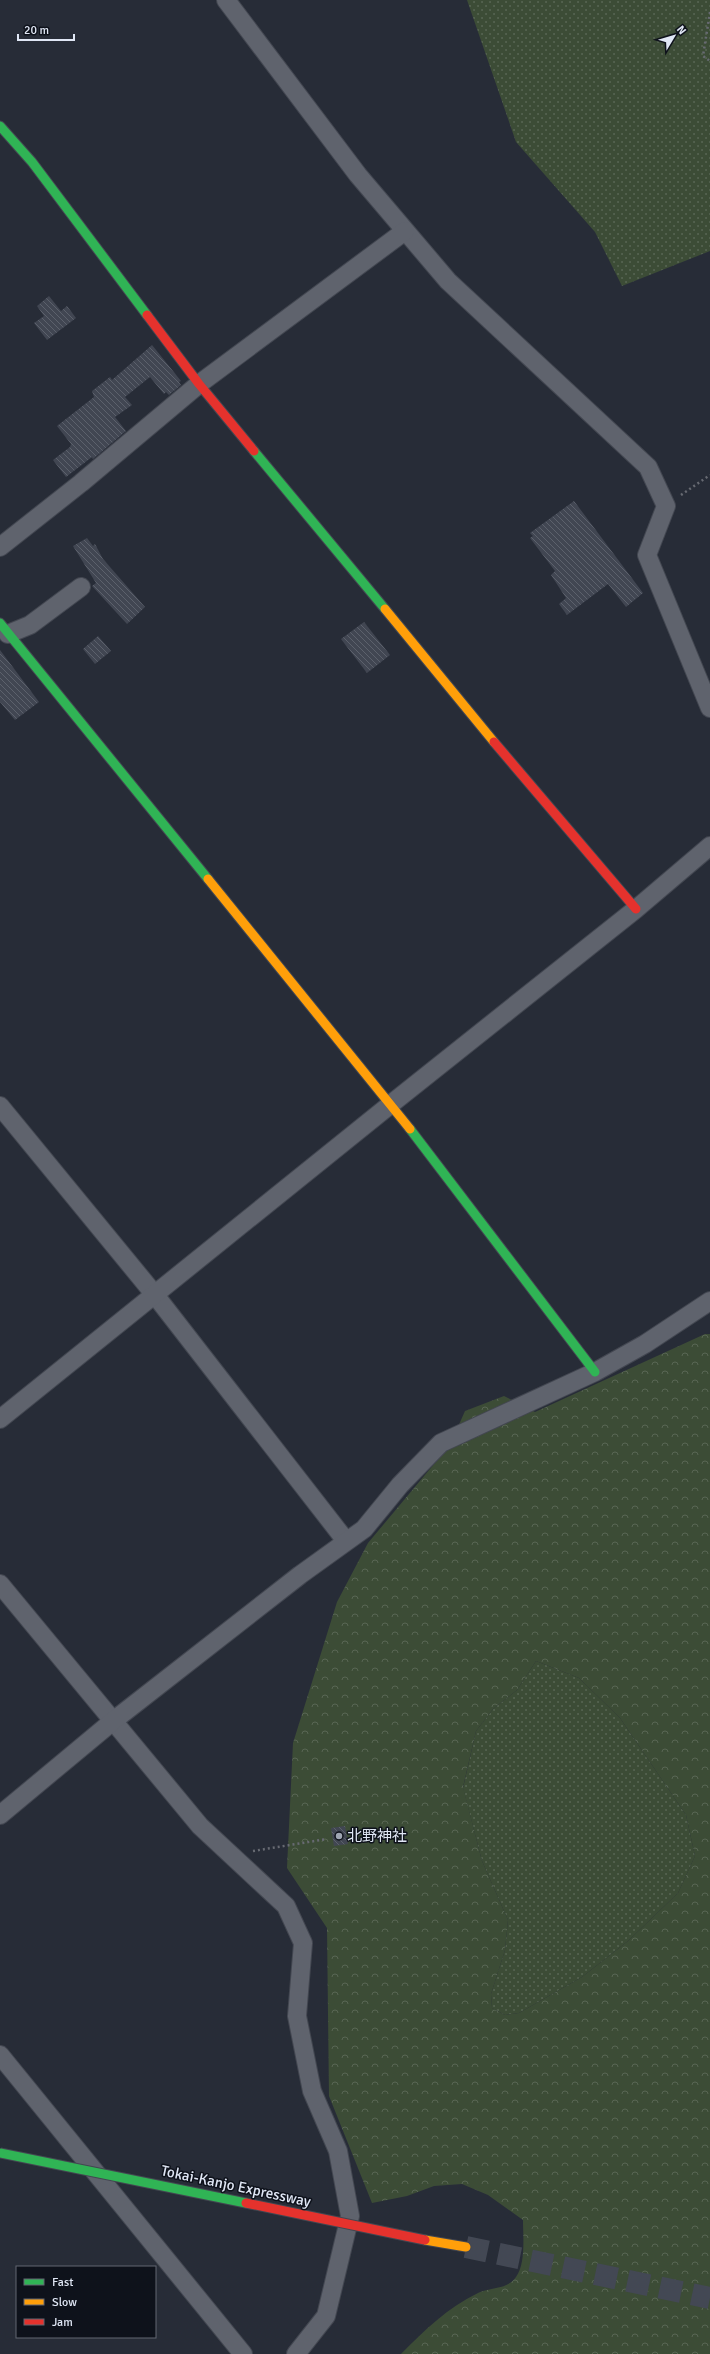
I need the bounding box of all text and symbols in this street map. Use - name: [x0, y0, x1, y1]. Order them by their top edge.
- scale bar: [18, 16, 74, 42]
- north arrow: [654, 16, 694, 56]
- text: 20 m: [24, 23, 49, 38]
- text: N: [674, 23, 689, 37]
- place label: 北野神社: [347, 1827, 407, 1845]
- marker: 北野神社: [334, 1831, 344, 1841]
- street label: Tokai-Kanjo Expressway: [159, 2161, 313, 2211]
- legend: [16, 2266, 156, 2338]
- text: Fast: [52, 2275, 73, 2290]
- text: Slow: [52, 2295, 77, 2310]
- text: Jam: [52, 2315, 73, 2330]

